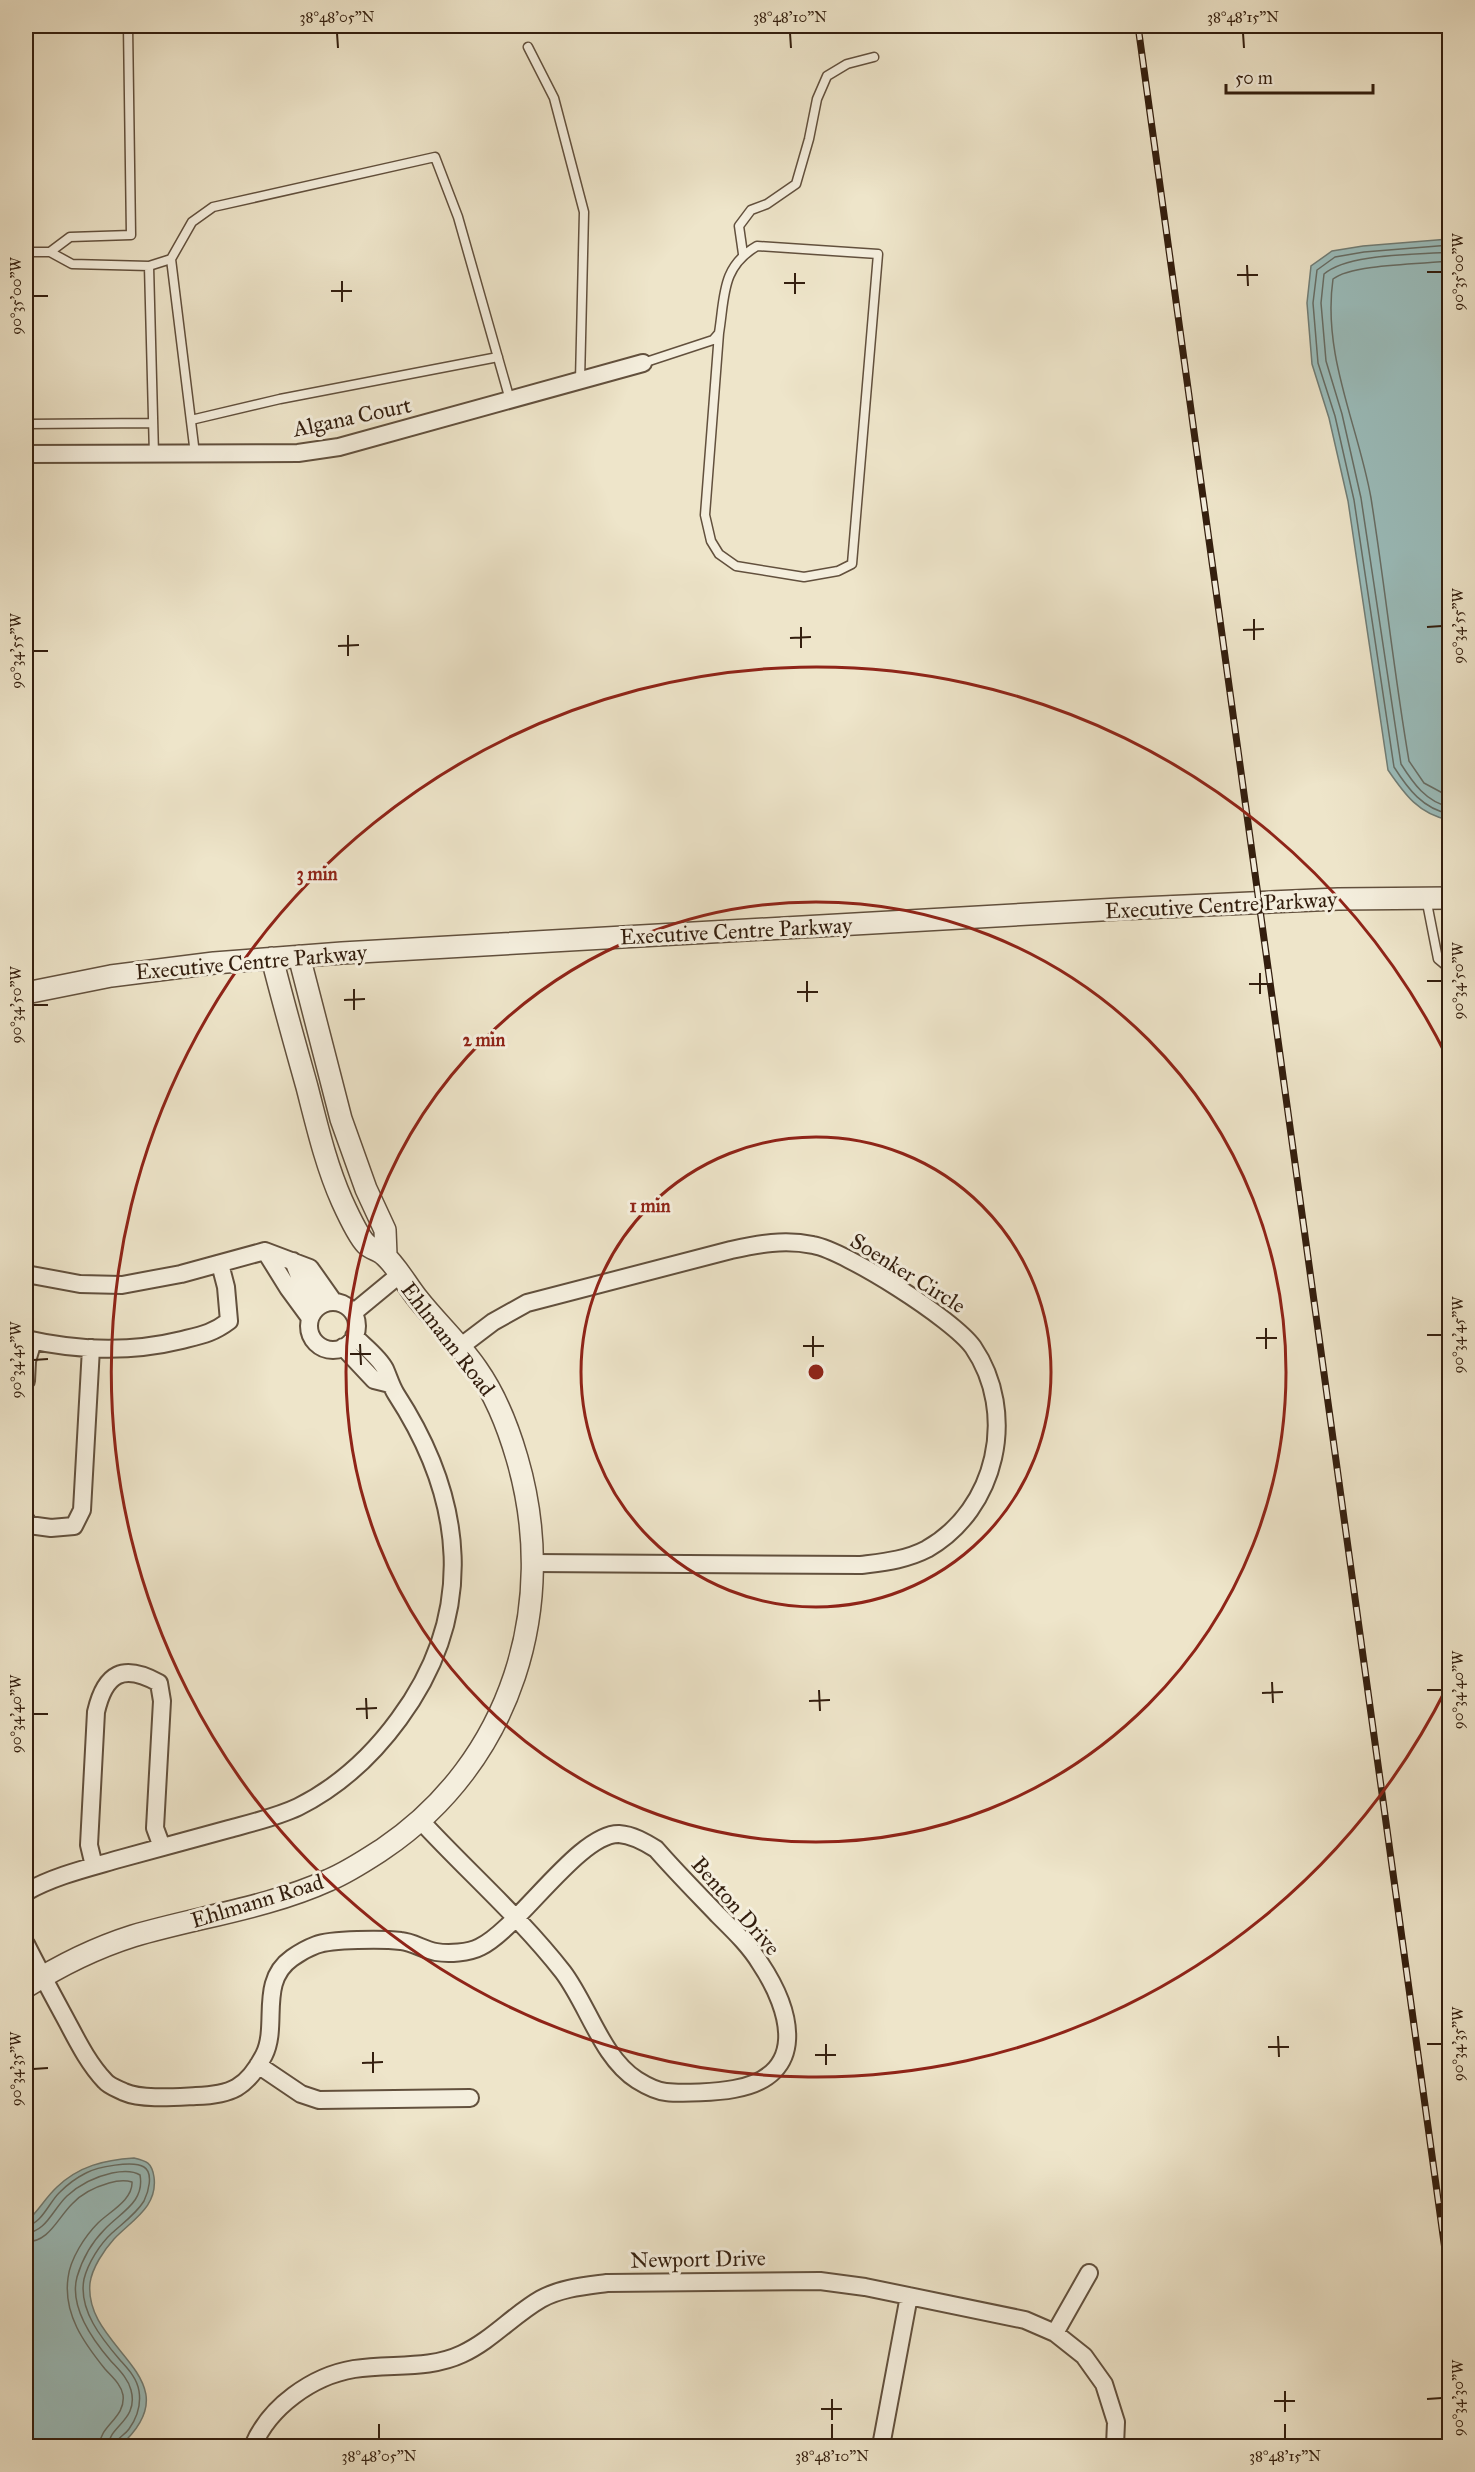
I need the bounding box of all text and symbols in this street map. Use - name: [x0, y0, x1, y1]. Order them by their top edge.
- text: 38°48'05"N: [300, 8, 375, 26]
- text: 38°48'10"N: [753, 8, 827, 26]
- text: 38°48'15"N: [1207, 8, 1279, 26]
- scale bar: [1226, 57, 1373, 95]
- text: 50 m: [1235, 67, 1273, 89]
- text: 90°35'00"W: [1449, 232, 1467, 311]
- text: 90°35'00"W: [7, 256, 25, 335]
- street label: Algana Court: [289, 391, 414, 443]
- text: 90°34'55"W: [1449, 588, 1467, 664]
- text: 90°34'55"W: [7, 613, 25, 689]
- text: 3 min: [297, 863, 338, 886]
- street label: Executive Centre Parkway: [1104, 885, 1338, 925]
- street label: Executive Centre Parkway: [619, 911, 853, 951]
- street label: Executive Centre Parkway: [134, 938, 369, 986]
- text: 90°34'50"W: [1449, 942, 1467, 1020]
- text: 90°34'50"W: [7, 966, 25, 1044]
- text: 2 min: [463, 1029, 506, 1051]
- text: 1 min: [630, 1195, 671, 1217]
- street label: Soenker Circle: [845, 1227, 971, 1319]
- street label: Ehlmann Road: [395, 1277, 501, 1401]
- text: 90°34'45"W: [1449, 1296, 1467, 1373]
- text: 90°34'45"W: [7, 1321, 25, 1398]
- centre of rings: [806, 1362, 826, 1382]
- text: 90°34'40"W: [1449, 1650, 1467, 1729]
- text: 90°34'40"W: [7, 1674, 25, 1753]
- street label: Benton Drive: [686, 1851, 786, 1961]
- street label: Ehlmann Road: [187, 1868, 327, 1934]
- text: 90°34'35"W: [1449, 2006, 1467, 2081]
- text: 90°34'35"W: [7, 2031, 25, 2106]
- street label: Newport Drive: [630, 2244, 766, 2274]
- text: 90°34'30"W: [1449, 2359, 1467, 2436]
- text: 38°48'05"N: [342, 2447, 417, 2465]
- text: 38°48'10"N: [795, 2447, 869, 2465]
- text: 38°48'15"N: [1249, 2447, 1321, 2465]

